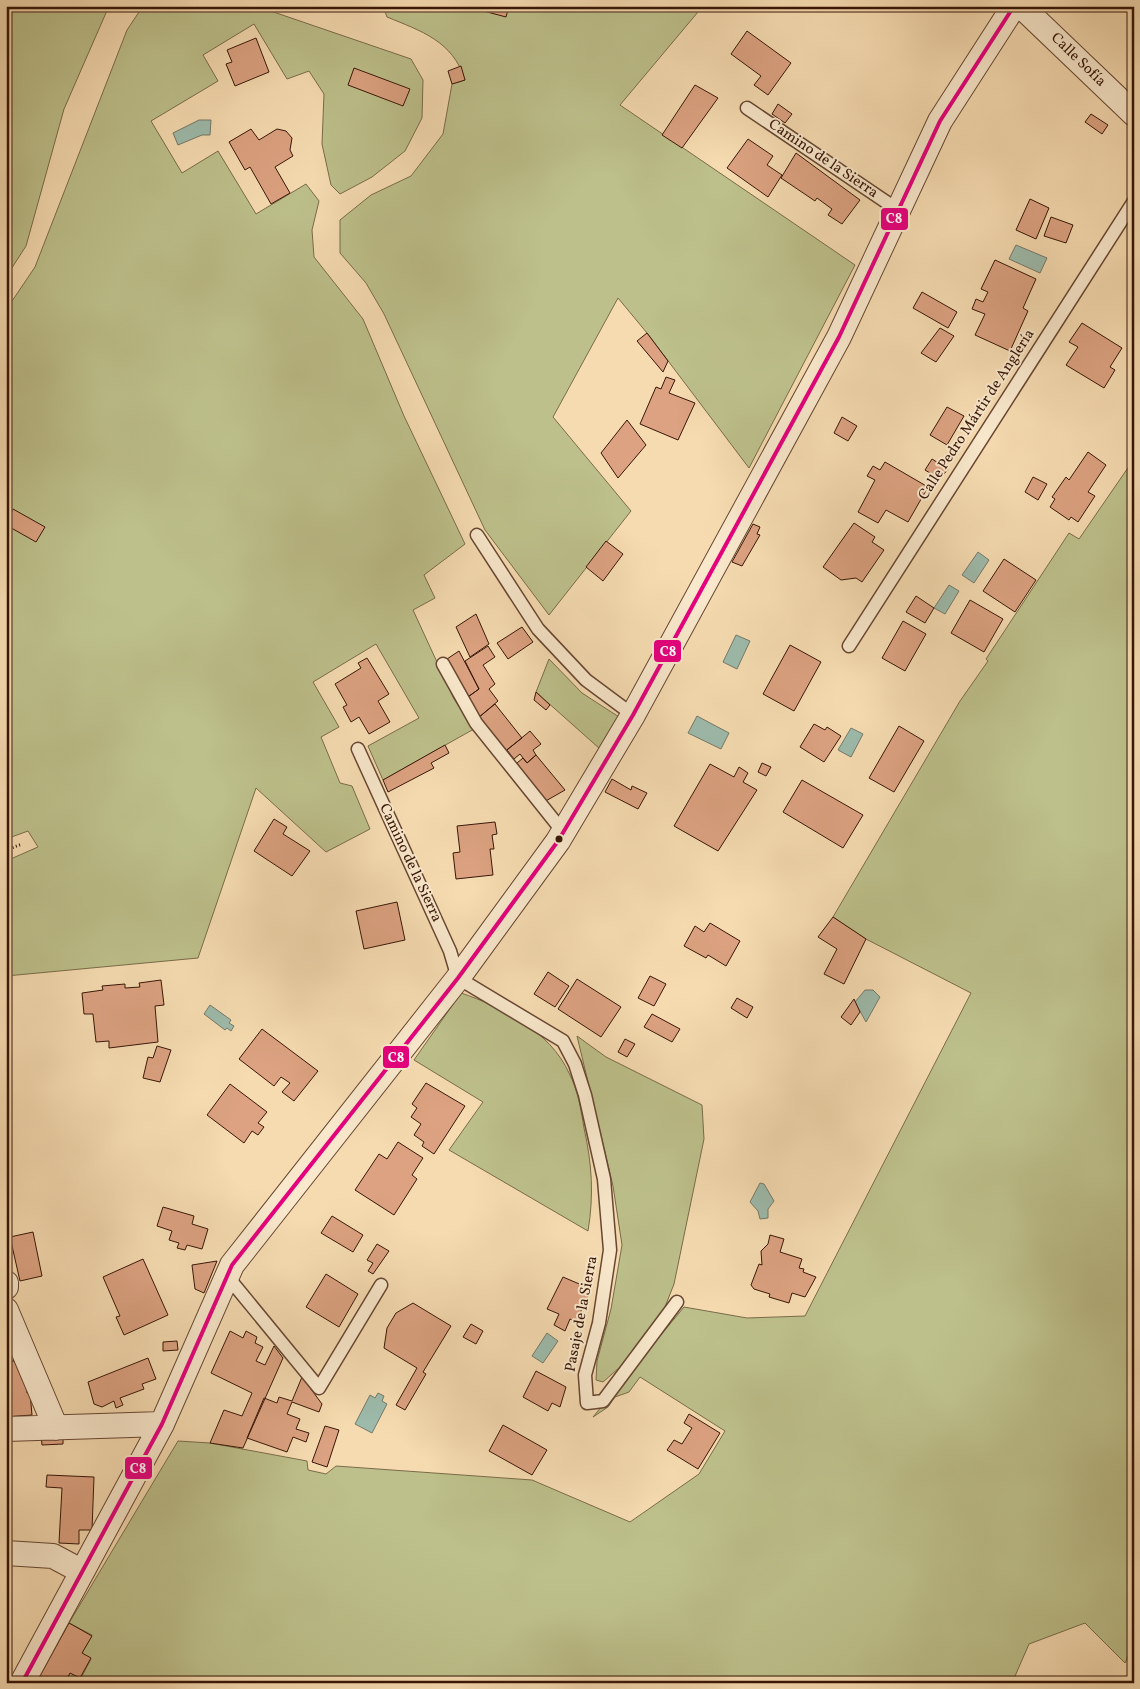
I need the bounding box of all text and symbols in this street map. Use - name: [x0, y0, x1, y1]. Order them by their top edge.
- street label: Calle Sofía: [1046, 28, 1110, 92]
- street label: Camino de la Sierra: [764, 114, 882, 204]
- line badge: C8: [880, 207, 909, 231]
- text: C8: [886, 210, 902, 229]
- street label: Calle Pedro Mártir de Anglería: [914, 325, 1040, 505]
- line badge: C8: [653, 639, 682, 663]
- text: C8: [660, 643, 676, 662]
- street label: Camino de la Sierra: [373, 800, 447, 926]
- unlabelled marker: [554, 834, 564, 844]
- line badge: C8: [382, 1045, 410, 1069]
- text: C8: [388, 1049, 404, 1068]
- street label: Pasaje de la Sierra: [560, 1254, 604, 1374]
- line badge: C8: [124, 1456, 153, 1480]
- text: C8: [130, 1460, 146, 1479]

